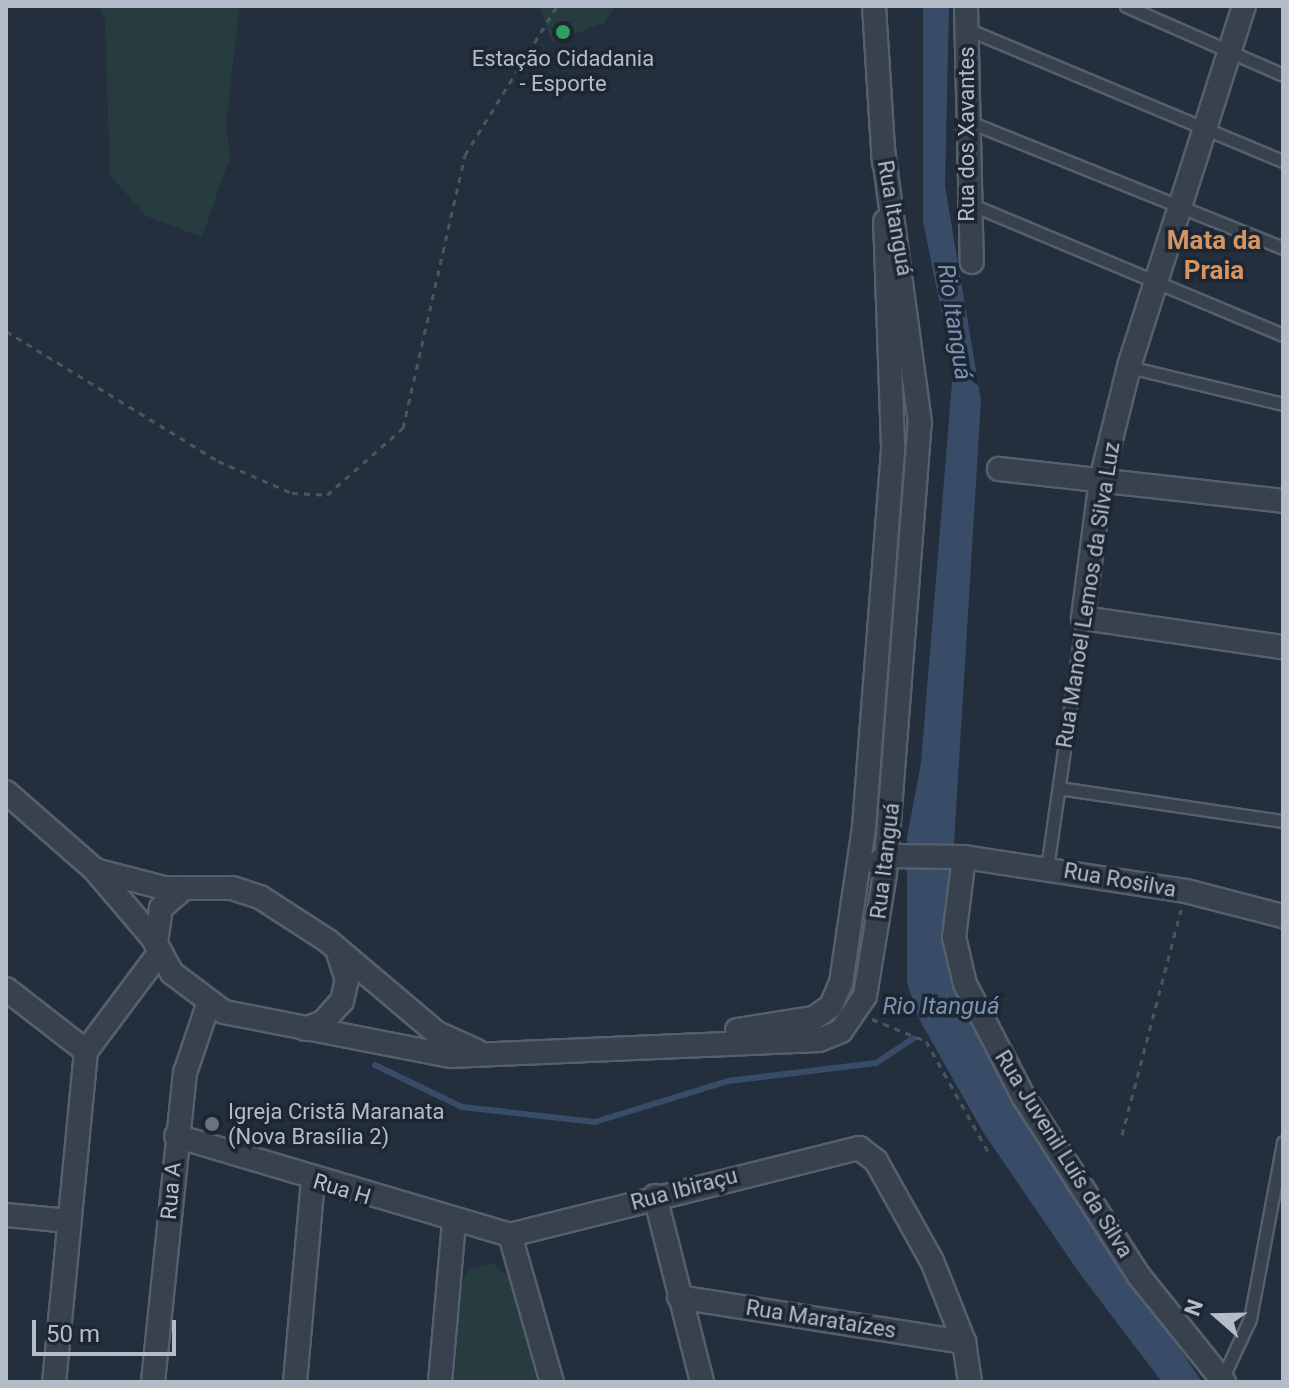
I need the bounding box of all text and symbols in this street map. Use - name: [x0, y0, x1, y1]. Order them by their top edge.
- marker: Estação Cidadania - Esporte: [554, 23, 572, 41]
- place label: Estação Cidadania - Esporte: [472, 45, 654, 96]
- street label: Rua dos Xavantes: [954, 46, 980, 222]
- street label: Rua Itanguá: [872, 158, 918, 278]
- district label: Mata da Praia: [1167, 225, 1261, 286]
- water label: Rio Itanguá: [931, 262, 977, 382]
- street label: Rua Manoel Lemos da Silva Luz: [1051, 440, 1125, 750]
- street label: Rua Itanguá: [865, 801, 905, 921]
- street label: Rua Rosilva: [1062, 857, 1178, 903]
- water label: Rio Itanguá: [882, 993, 1000, 1021]
- street label: Rua Juvenil Luís da Silva: [989, 1045, 1139, 1263]
- place label: Igreja Cristã Maranata (Nova Brasília 2): [228, 1098, 444, 1150]
- marker: Igreja Cristã Maranata (Nova Brasília 2): [203, 1115, 221, 1133]
- street label: Rua A: [155, 1161, 187, 1221]
- street label: Rua Ibiraçu: [628, 1162, 740, 1216]
- street label: Rua H: [310, 1168, 374, 1210]
- north arrow: [1177, 1276, 1257, 1356]
- street label: Rua Marataízes: [744, 1294, 898, 1344]
- text: N: [1180, 1296, 1208, 1319]
- scale bar: [36, 1304, 180, 1354]
- text: 50 m: [46, 1320, 100, 1348]

